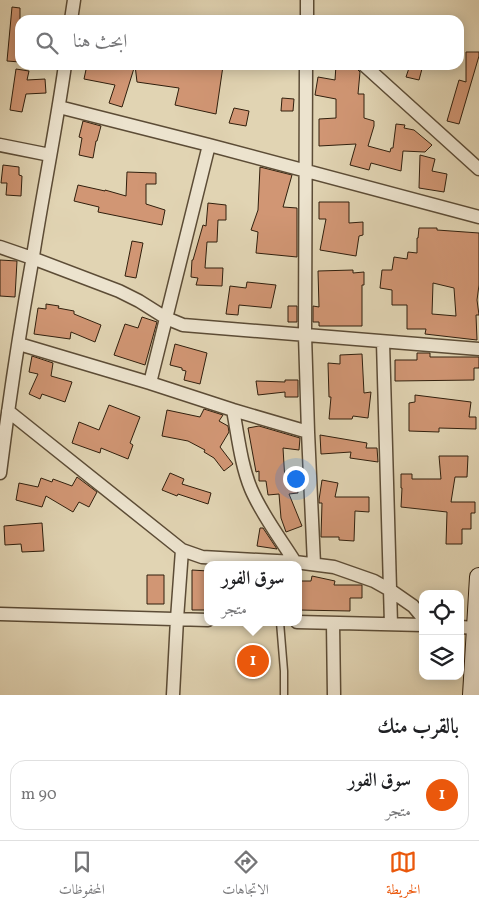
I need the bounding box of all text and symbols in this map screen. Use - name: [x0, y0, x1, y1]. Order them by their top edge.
- search box: [15, 15, 464, 70]
- icon: search: [33, 29, 61, 57]
- text: ابحث هنا: [73, 29, 127, 55]
- your location: [283, 466, 309, 492]
- popup: [204, 561, 302, 626]
- text: سوق الفور: [222, 566, 284, 592]
- map controls: [419, 590, 464, 680]
- button: locate: [419, 590, 464, 635]
- text: متجر: [222, 599, 247, 621]
- button: layers: [419, 635, 464, 680]
- pin: 1: [237, 642, 269, 680]
- text: بالقرب منك: [377, 713, 459, 742]
- text: سوق الفور: [348, 768, 411, 794]
- text: 90 m: [21, 784, 57, 806]
- text: 1: [439, 784, 445, 806]
- text: متجر: [386, 801, 411, 823]
- tab: المحفوظات: [59, 848, 105, 903]
- tab: الاتجاهات: [222, 848, 269, 903]
- tab: الخريطة: [386, 848, 420, 903]

